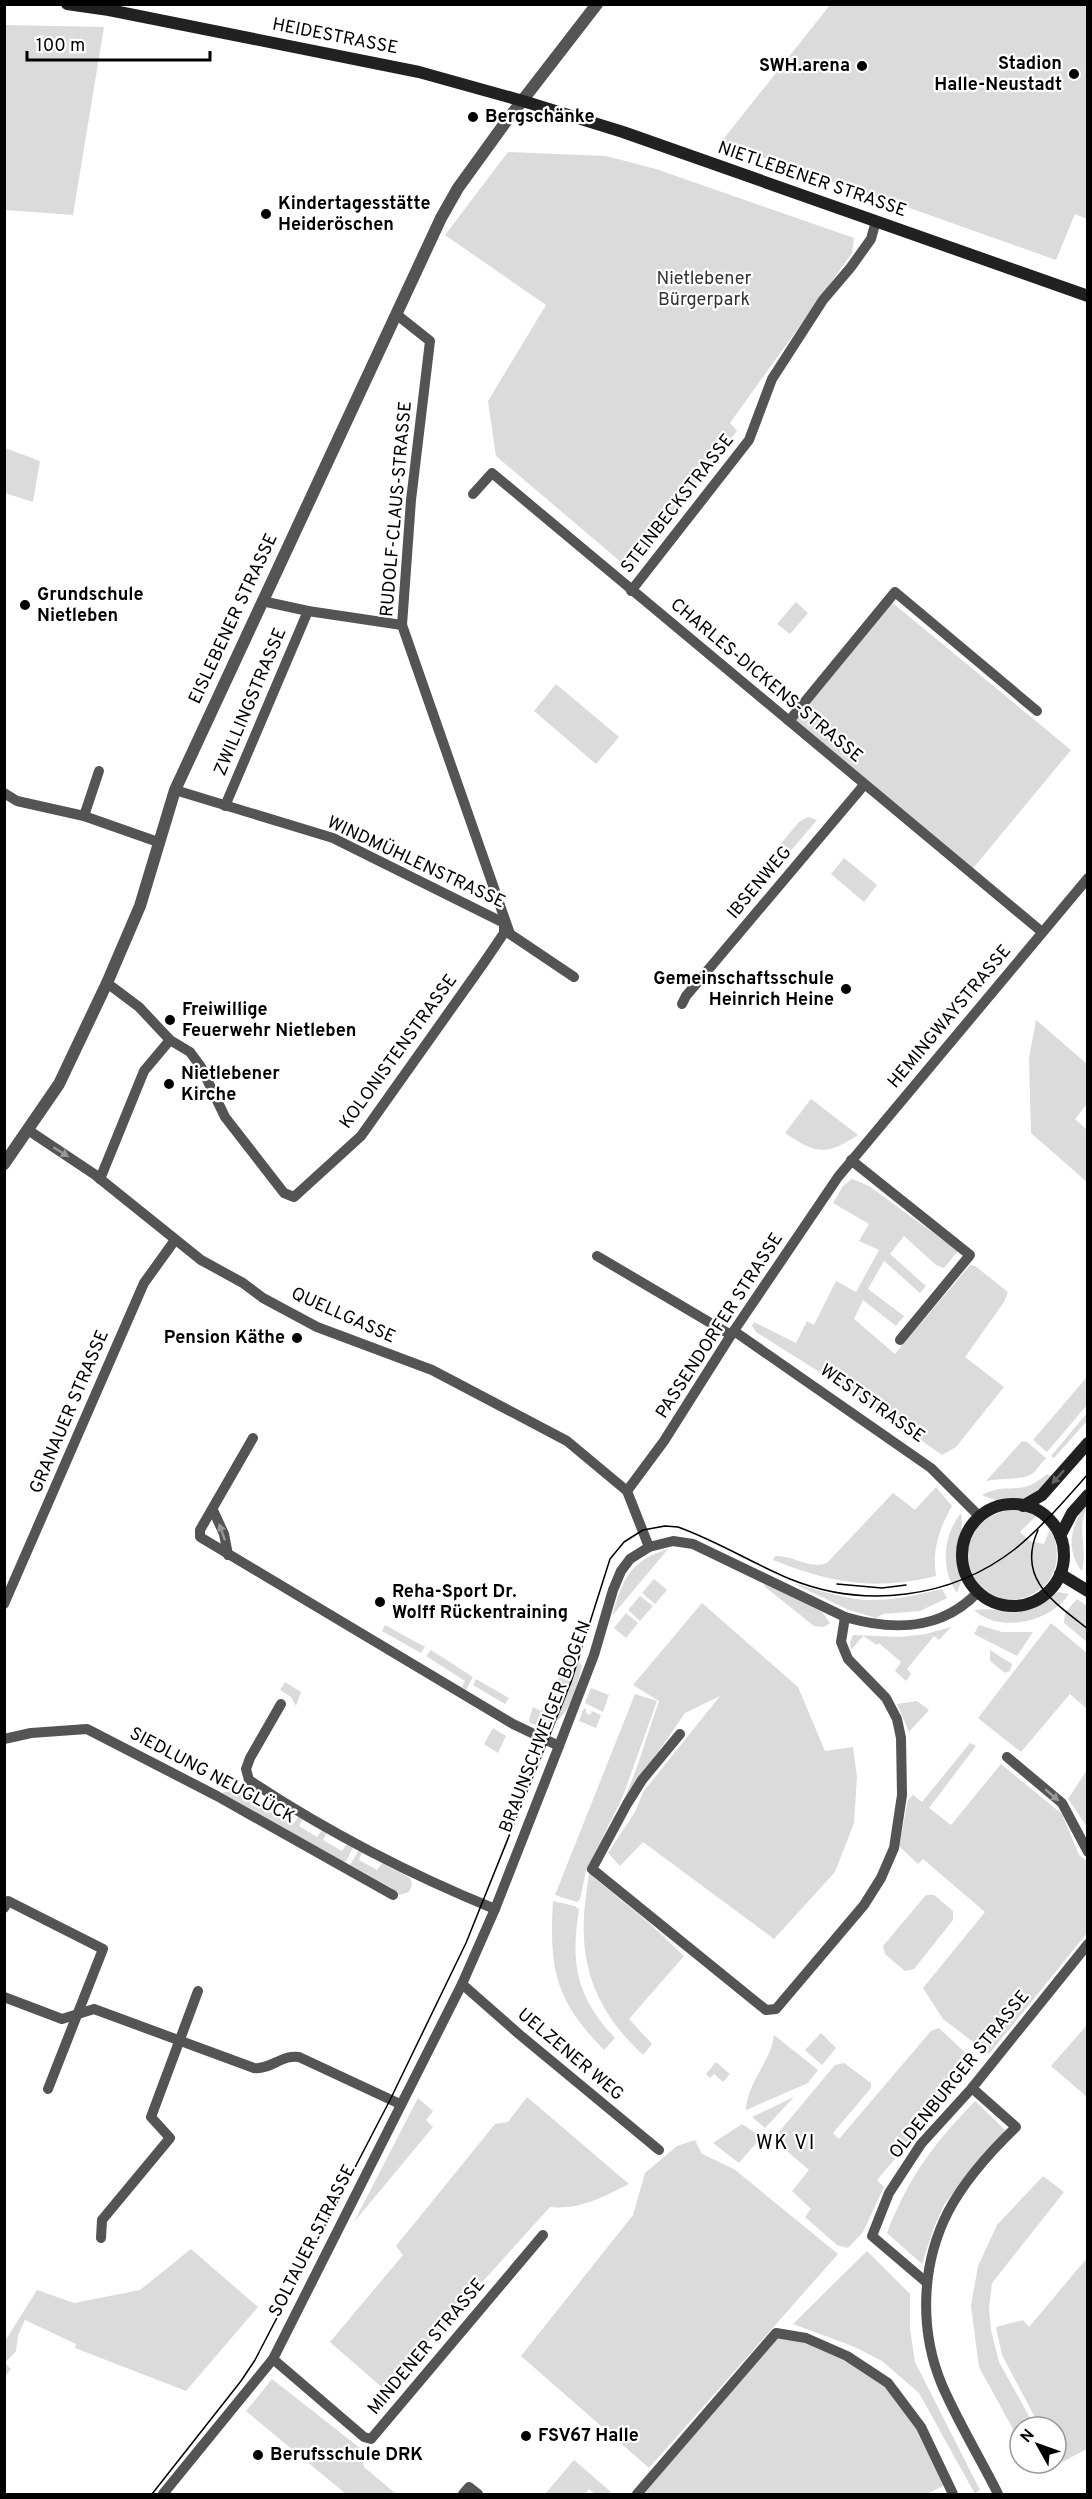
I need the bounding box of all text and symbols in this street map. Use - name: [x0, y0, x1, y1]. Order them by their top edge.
- street label: HEIDESTRASSE: [270, 14, 400, 60]
- scale bar: [27, 24, 210, 62]
- text: 100 m: [36, 35, 85, 58]
- place label: Stadion Halle-Neustadt: [934, 53, 1062, 97]
- place label: SWH.arena: [759, 55, 850, 78]
- marker: SWH.arena: [855, 59, 869, 73]
- marker: Stadion Halle-Neustadt: [1067, 67, 1081, 81]
- place label: Bergschänke: [485, 106, 595, 129]
- marker: Bergschänke: [466, 110, 480, 124]
- street label: NIETLEBENER STRASSE: [715, 137, 909, 223]
- place label: Kindertagesstätte Heideröschen: [278, 193, 430, 237]
- marker: Kindertagesstätte Heideröschen: [259, 207, 273, 221]
- park label: Nietlebener Bürgerpark: [656, 268, 752, 312]
- street label: RUDOLF-CLAUS-STRASSE: [376, 400, 418, 618]
- street label: STEINBECKSTRASSE: [616, 430, 740, 578]
- street label: EISLEBENER STRASSE: [184, 530, 284, 708]
- place label: Grundschule Nietleben: [37, 584, 144, 628]
- street label: CHARLES-DICKENS-STRASSE: [665, 594, 867, 768]
- marker: Grundschule Nietleben: [18, 598, 32, 612]
- street label: ZWILLINGSTRASSE: [209, 625, 293, 779]
- street label: WINDMÜHLENSTRASSE: [323, 810, 510, 914]
- street label: IBSENWEG: [723, 842, 797, 924]
- street label: HEMINGWAYSTRASSE: [883, 941, 1017, 1093]
- place label: Gemeinschaftsschule Heinrich Heine: [653, 968, 834, 1012]
- street label: KOLONISTENSTRASSE: [335, 970, 463, 1134]
- marker: Gemeinschaftsschule Heinrich Heine: [839, 982, 853, 996]
- place label: Freiwillige Feuerwehr Nietleben: [182, 999, 356, 1043]
- marker: Freiwillige Feuerwehr Nietleben: [163, 1013, 177, 1027]
- place label: Nietlebener Kirche: [181, 1063, 280, 1107]
- marker: Nietlebener Kirche: [162, 1077, 176, 1091]
- one-way arrow: [53, 1146, 69, 1157]
- street label: PASSENDORFER STRASSE: [651, 1229, 789, 1423]
- street label: QUELLGASSE: [287, 1283, 399, 1349]
- street label: GRANAUER STRASSE: [25, 1327, 115, 1497]
- place label: Pension Käthe: [164, 1327, 285, 1350]
- marker: Pension Käthe: [290, 1331, 304, 1345]
- street label: WESTSTRASSE: [815, 1359, 929, 1449]
- one-way arrow: [1051, 1470, 1065, 1485]
- one-way arrow: [216, 1523, 226, 1541]
- place label: Reha-Sport Dr. Wolff Rückentraining: [392, 1581, 568, 1625]
- marker: Reha-Sport Dr. Wolff Rückentraining: [373, 1595, 387, 1609]
- street label: BRAUNSCHWEIGER BOGEN: [495, 1618, 597, 1836]
- street label: SIEDLUNG NEUGLÜCK: [125, 1721, 300, 1829]
- one-way arrow: [1044, 1788, 1060, 1801]
- street label: OLDENBURGER STRASSE: [885, 1986, 1035, 2164]
- street label: UELZENER WEG: [512, 2004, 628, 2106]
- district label: WK VI: [756, 2131, 816, 2157]
- street label: SOLTAUER STRASSE: [265, 2161, 361, 2321]
- street label: MINDENER STRASSE: [363, 2274, 491, 2420]
- north arrow: [1008, 2415, 1068, 2475]
- place label: FSV67 Halle: [538, 2425, 639, 2448]
- text: N: [1017, 2426, 1039, 2447]
- marker: FSV67 Halle: [519, 2429, 533, 2443]
- place label: Berufsschule DRK: [270, 2444, 423, 2467]
- marker: Berufsschule DRK: [251, 2448, 265, 2462]

